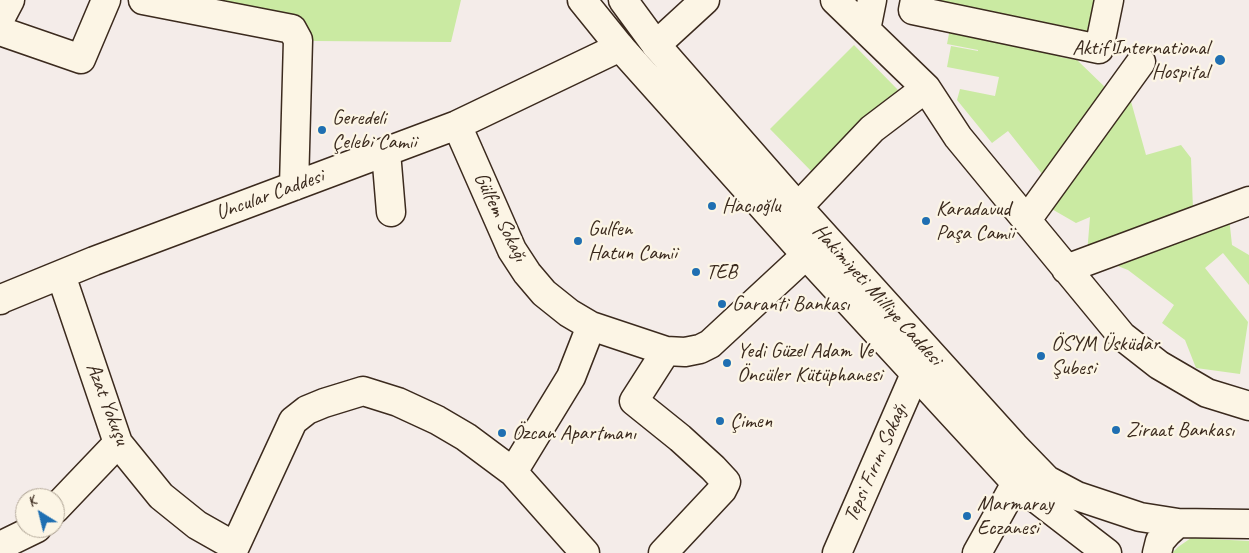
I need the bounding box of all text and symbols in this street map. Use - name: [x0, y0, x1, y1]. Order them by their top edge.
- place label: Aktif International Hospital: [1072, 35, 1209, 85]
- marker: Aktif International Hospital: [1213, 53, 1227, 67]
- place label: Geredeli Çelebi Camii: [332, 105, 416, 155]
- marker: Geredeli Çelebi Camii: [316, 124, 328, 136]
- street label: Uncular Caddesi: [213, 164, 327, 226]
- street label: Gülfem Sokağı: [468, 168, 532, 266]
- place label: Hacıoğlu: [722, 193, 781, 219]
- place label: Karadavud Paşa Camii: [936, 196, 1014, 246]
- marker: Hacıoğlu: [706, 200, 718, 212]
- marker: Karadavud Paşa Camii: [920, 215, 932, 227]
- place label: Gulfen Hatun Camii: [588, 216, 677, 266]
- street label: Hakimiyeti Milliye Caddesi: [807, 219, 947, 371]
- marker: Gulfen Hatun Camii: [572, 235, 584, 247]
- place label: TEB: [706, 259, 737, 285]
- marker: TEB: [690, 266, 702, 278]
- place label: Garanti Bankası: [732, 291, 850, 317]
- marker: Garanti Bankası: [716, 298, 728, 310]
- place label: ÖSYM Üsküdar Şubesi: [1051, 331, 1159, 381]
- place label: Yedi Güzel Adam Ve Öncüler Kütüphanesi: [737, 338, 882, 388]
- marker: ÖSYM Üsküdar Şubesi: [1035, 350, 1047, 362]
- marker: Yedi Güzel Adam Ve Öncüler Kütüphanesi: [721, 357, 733, 369]
- street label: Azat Yokuşu: [80, 359, 134, 449]
- street label: Tepsi Fırını Sokağı: [839, 400, 913, 526]
- place label: Çimen: [730, 408, 772, 434]
- marker: Çimen: [714, 415, 726, 427]
- place label: Ziraat Bankası: [1126, 417, 1234, 443]
- place label: Özcan Apartmanı: [512, 420, 636, 446]
- marker: Ziraat Bankası: [1110, 424, 1122, 436]
- marker: Özcan Apartmanı: [496, 427, 508, 439]
- north arrow: [15, 488, 65, 538]
- place label: Marmaray Eczanesi: [977, 491, 1053, 541]
- text: K: [24, 492, 39, 510]
- marker: Marmaray Eczanesi: [961, 510, 973, 522]

